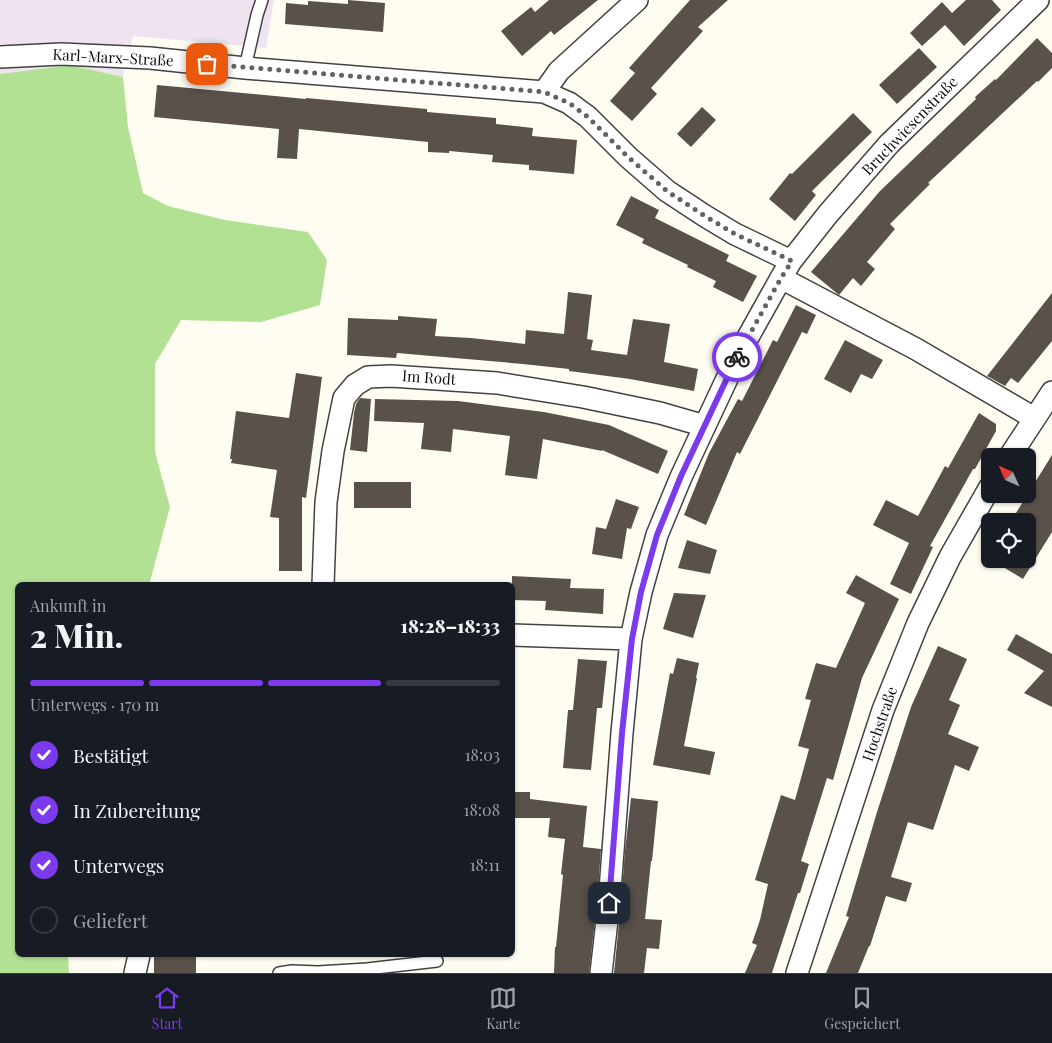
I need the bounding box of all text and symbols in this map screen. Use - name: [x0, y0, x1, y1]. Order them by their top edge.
- pin: [186, 43, 228, 85]
- street label: Karl-Marx-Straße: [52, 44, 174, 70]
- icon: bag: [193, 50, 221, 78]
- street label: Bruchwiesenstraße: [857, 72, 962, 179]
- courier: [712, 332, 762, 382]
- icon: bike: [723, 343, 751, 371]
- street label: Im Rodt: [401, 365, 457, 389]
- north arrow: [981, 448, 1036, 502]
- map controls: [981, 448, 1036, 568]
- button: locate: [981, 513, 1036, 568]
- text: Ankunft in: [30, 595, 106, 616]
- text: 18:28–18:33: [401, 612, 500, 638]
- text: 2 Min.: [30, 613, 123, 656]
- street label: Hochstraße: [857, 684, 901, 764]
- text: Unterwegs · 170 m: [30, 694, 159, 715]
- icon: check: [30, 741, 58, 769]
- text: Bestätigt: [73, 742, 148, 768]
- text: 18:03: [465, 744, 500, 765]
- icon: check: [30, 796, 58, 824]
- text: In Zubereitung: [73, 797, 200, 823]
- text: 18:08: [464, 799, 500, 820]
- icon: check: [30, 851, 58, 879]
- text: Unterwegs: [73, 852, 164, 878]
- text: 18:11: [470, 854, 500, 875]
- pin: [588, 882, 630, 924]
- icon: home: [595, 889, 623, 917]
- text: Geliefert: [73, 907, 147, 933]
- tab: Start: [152, 984, 183, 1033]
- tab: Karte: [486, 984, 521, 1033]
- tab: Gespeichert: [824, 984, 900, 1033]

